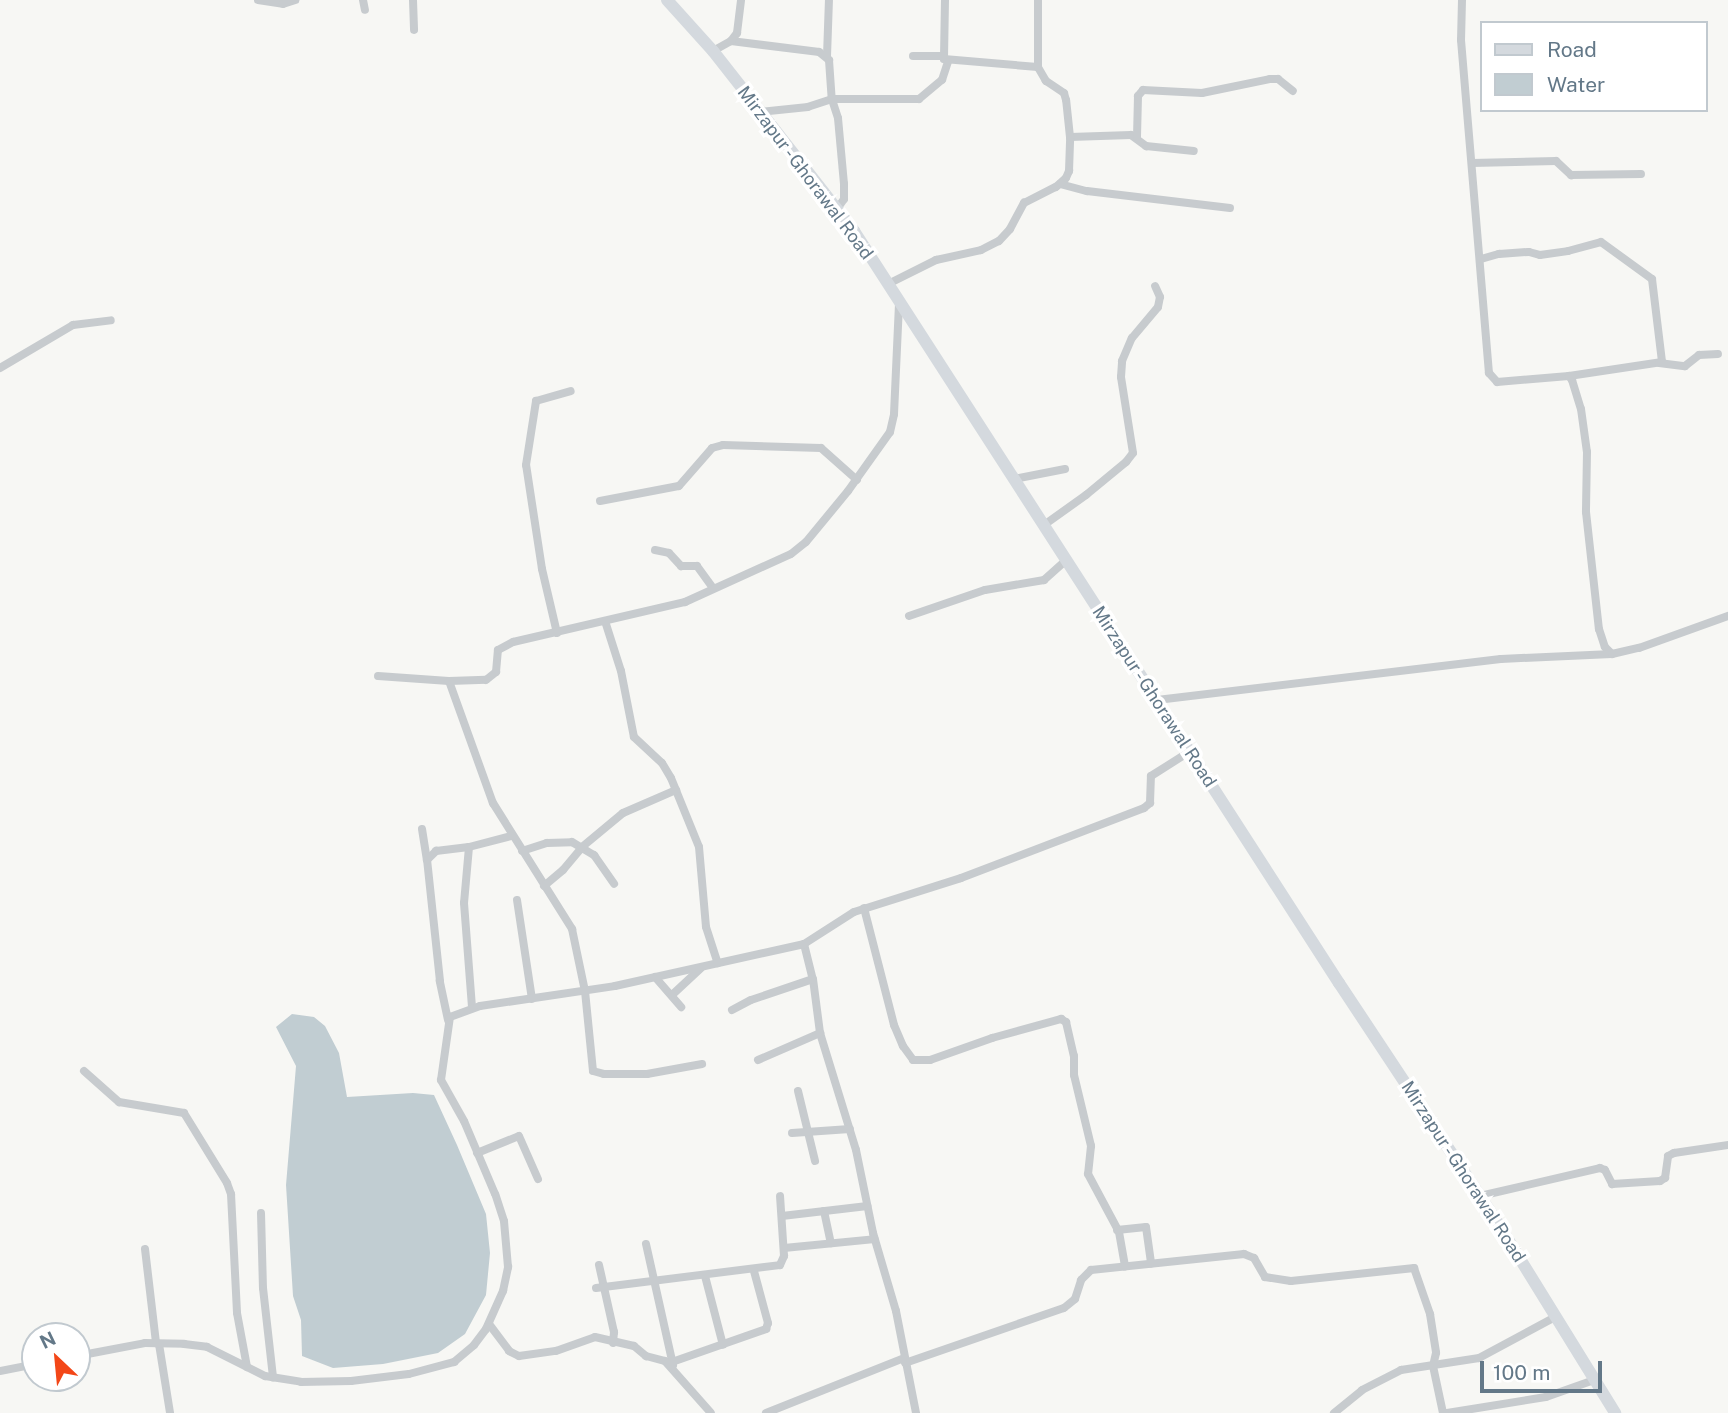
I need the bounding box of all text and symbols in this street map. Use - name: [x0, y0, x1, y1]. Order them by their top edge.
- legend: [1480, 21, 1707, 112]
- text: Road: [1547, 37, 1597, 62]
- text: Water: [1547, 72, 1605, 97]
- street label: Mirzapur - Ghorawal Road: [731, 80, 879, 266]
- street label: Mirzapur - Ghorawal Road: [1086, 600, 1222, 794]
- street label: Mirzapur - Ghorawal Road: [1395, 1075, 1531, 1269]
- north arrow: [21, 1322, 91, 1392]
- text: N: [36, 1327, 59, 1353]
- scale bar: [1483, 1346, 1606, 1390]
- text: 100 m: [1493, 1360, 1550, 1385]

